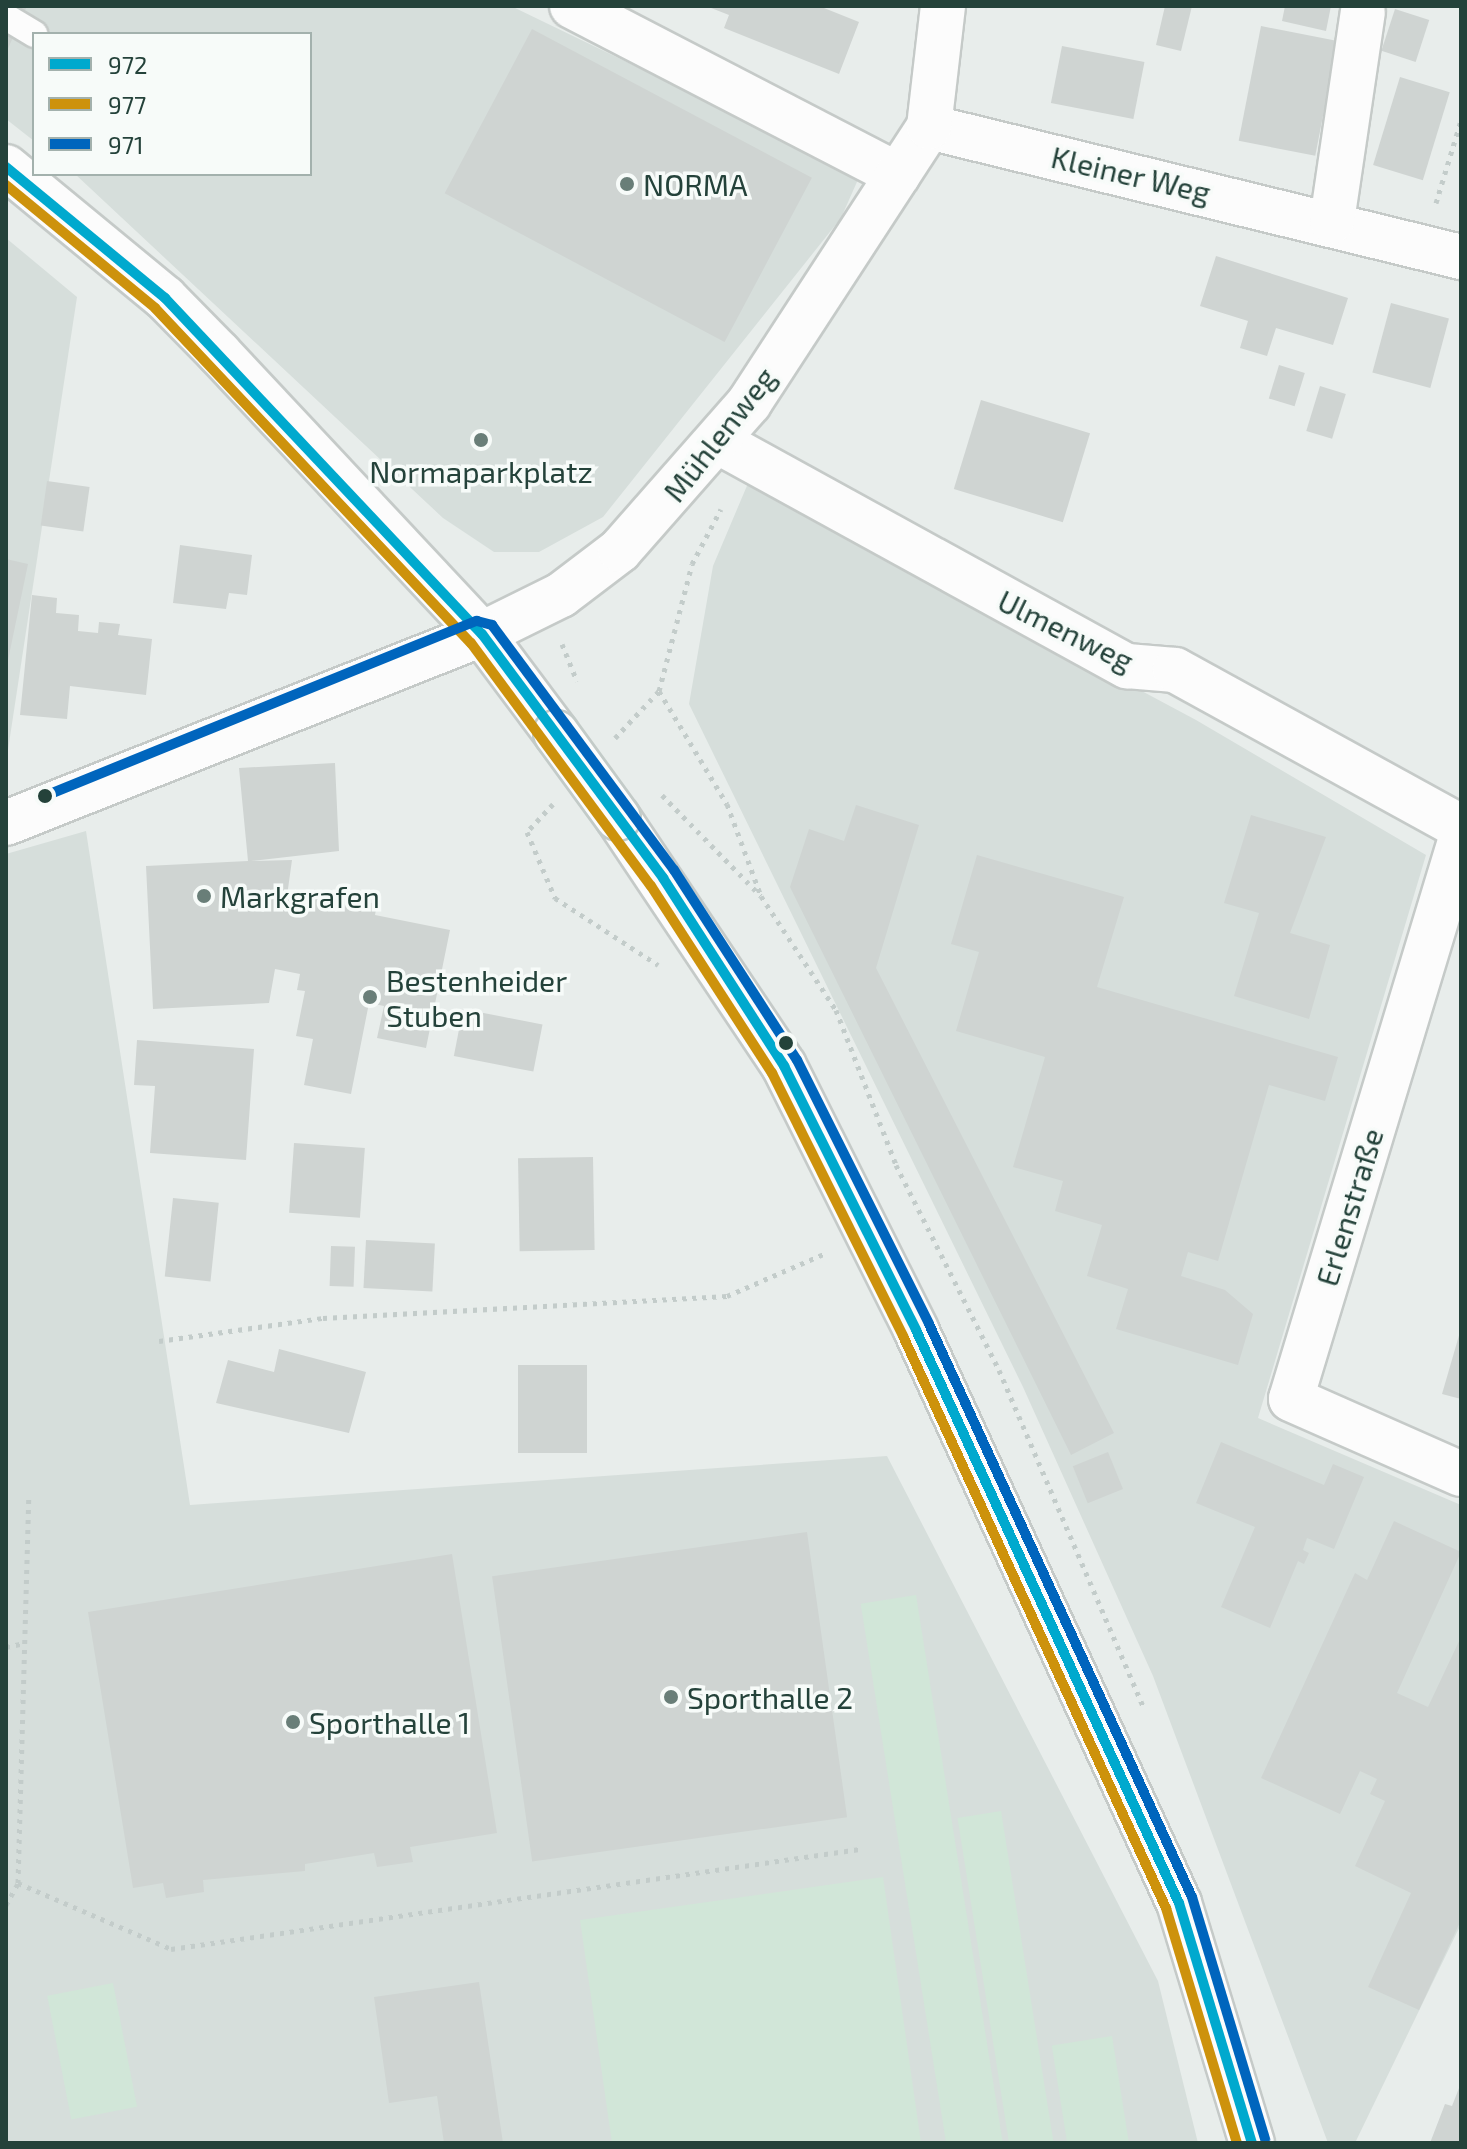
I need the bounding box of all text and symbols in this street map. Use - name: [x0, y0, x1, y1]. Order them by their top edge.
- legend: [32, 32, 312, 176]
- text: 972: [108, 50, 148, 79]
- text: 977: [108, 90, 146, 119]
- text: 971: [108, 130, 144, 159]
- street label: Kleiner Weg: [1047, 138, 1215, 210]
- place label: NORMA: [643, 166, 748, 202]
- marker: NORMA: [618, 175, 636, 193]
- street label: Mühlenweg: [655, 360, 783, 508]
- marker: Normaparkplatz: [472, 431, 490, 449]
- place label: Normaparkplatz: [369, 453, 593, 489]
- street label: Ulmenweg: [992, 582, 1140, 678]
- unlabelled marker: [37, 788, 53, 804]
- place label: Markgrafen: [220, 878, 380, 914]
- marker: Markgrafen: [195, 887, 213, 905]
- place label: Bestenheider Stuben: [386, 962, 567, 1032]
- marker: Bestenheider Stuben: [361, 988, 379, 1006]
- unlabelled marker: [778, 1035, 794, 1051]
- street label: Erlenstraße: [1308, 1124, 1390, 1290]
- place label: Sporthalle 2: [687, 1679, 853, 1715]
- marker: Sporthalle 2: [662, 1688, 680, 1706]
- place label: Sporthalle 1: [309, 1704, 470, 1740]
- marker: Sporthalle 1: [284, 1713, 302, 1731]

